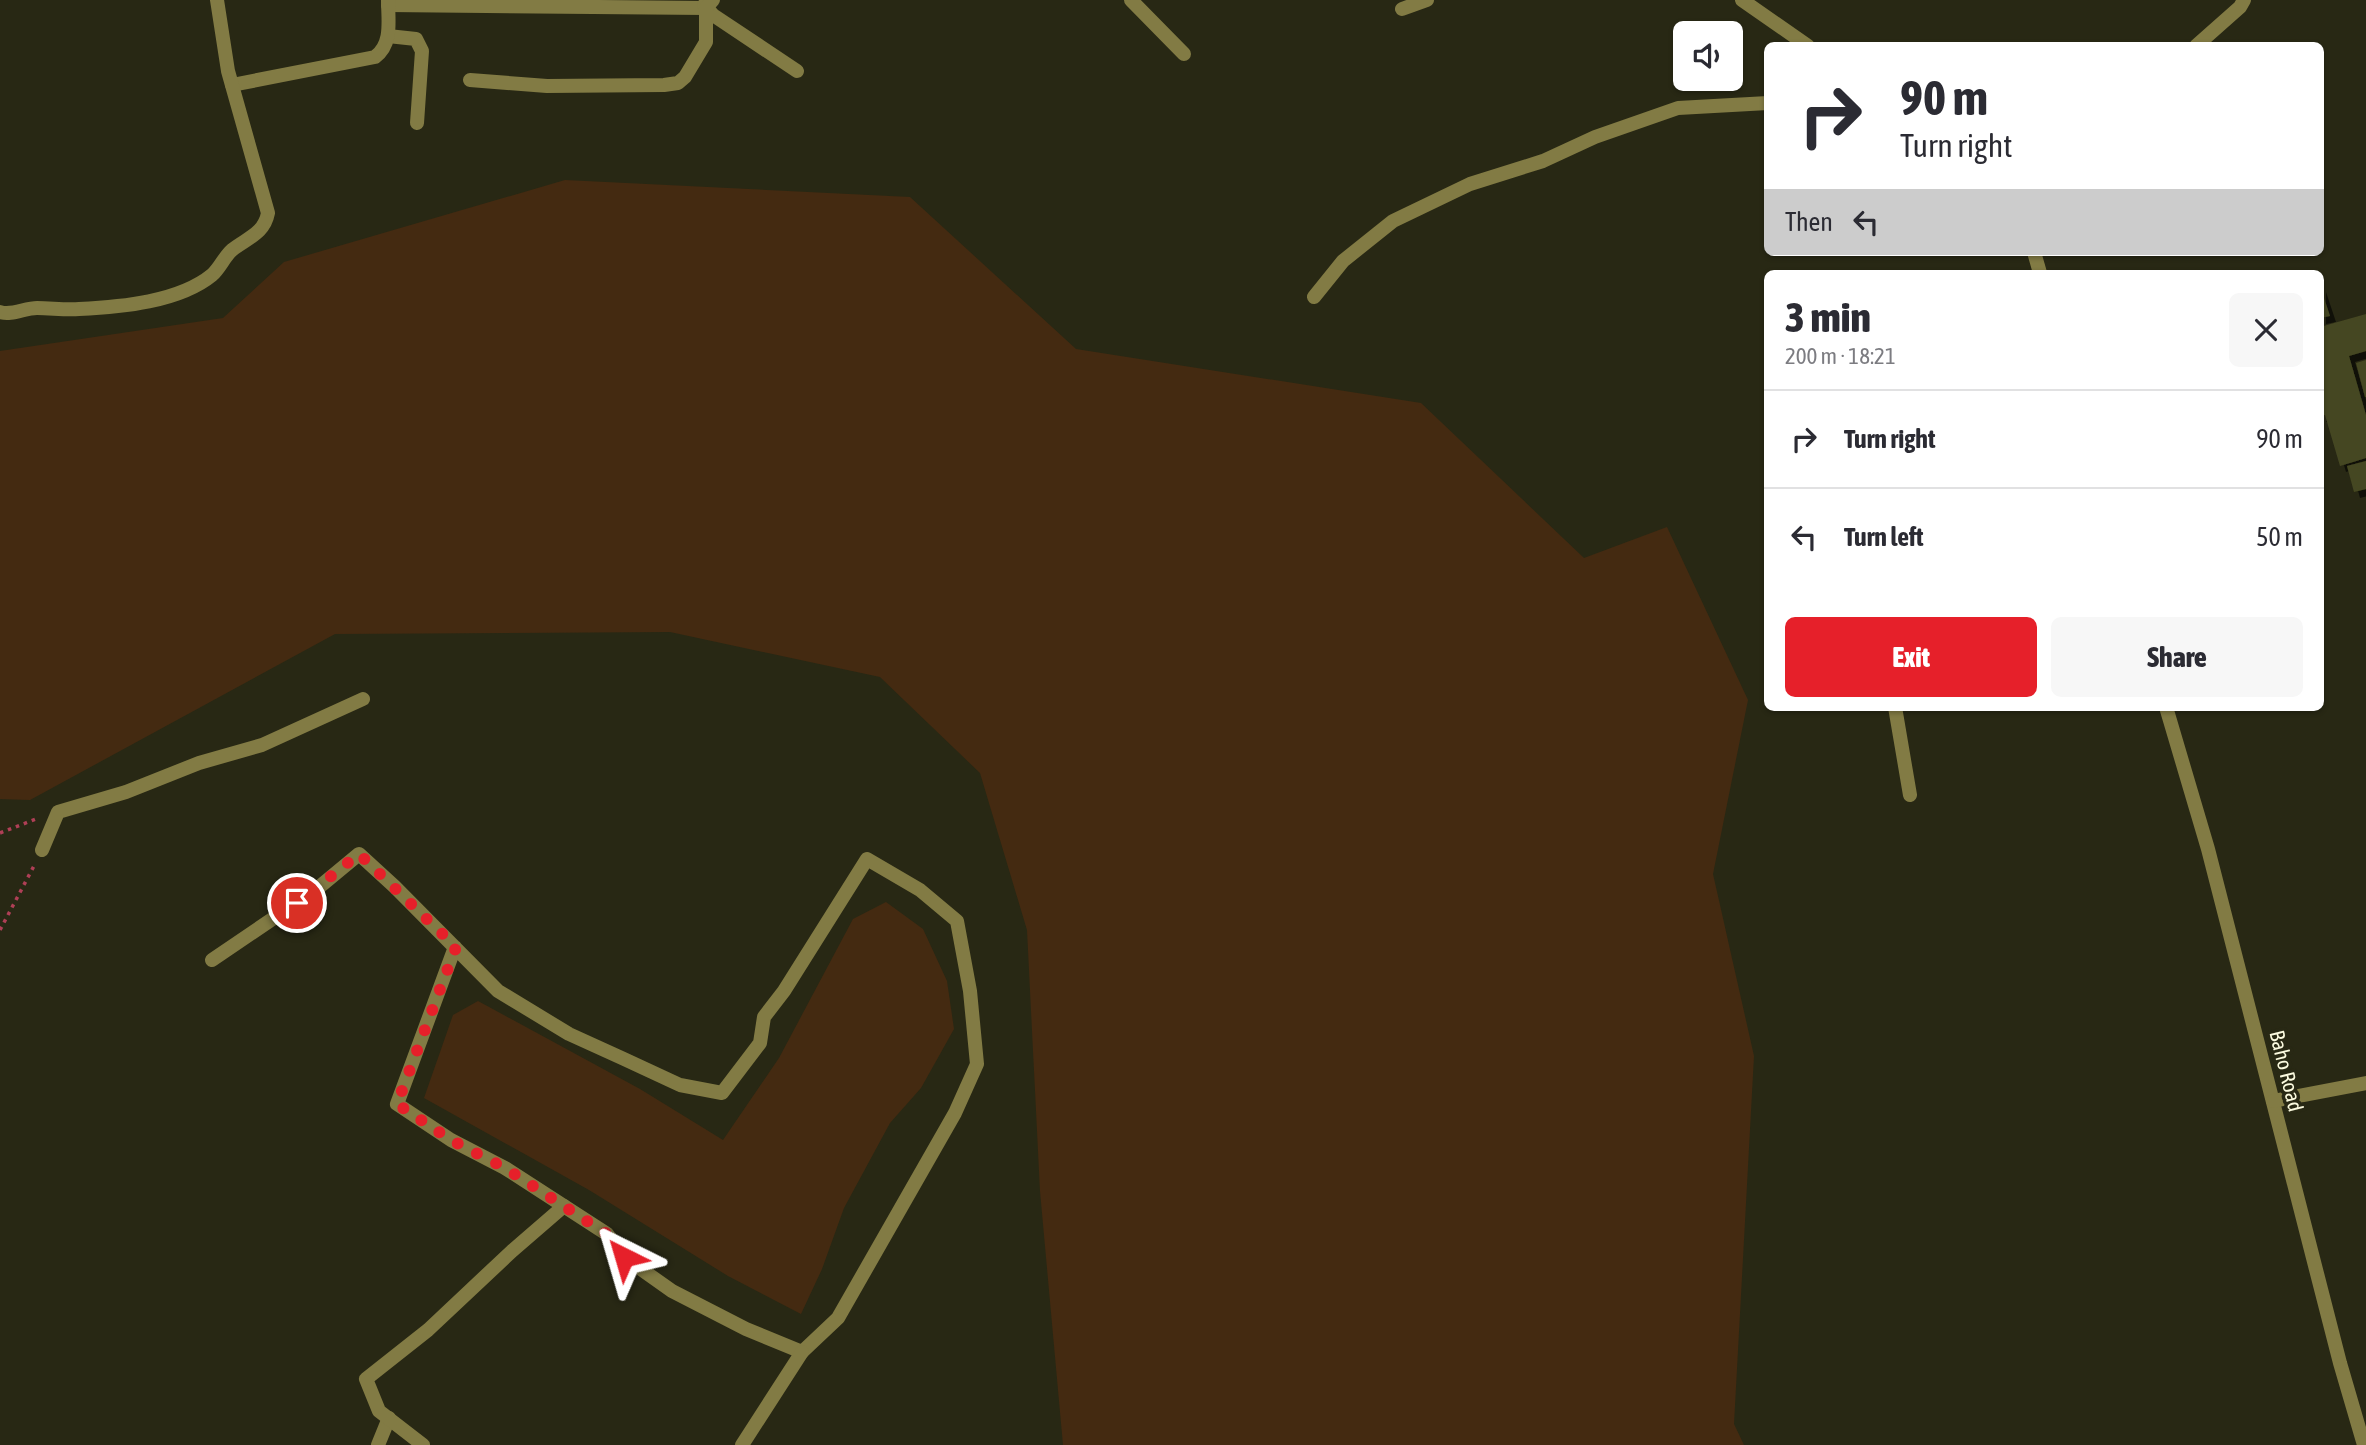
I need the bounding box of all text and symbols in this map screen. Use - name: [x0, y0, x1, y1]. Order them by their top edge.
- map controls: [1673, 21, 1743, 91]
- button: sound: [1673, 21, 1743, 91]
- text: 90 m: [1900, 69, 1988, 125]
- icon: right: [1785, 70, 1876, 161]
- text: Turn right: [1900, 127, 2013, 164]
- icon: left: [1847, 203, 1885, 241]
- text: Then: [1785, 207, 1833, 237]
- text: 3 min: [1785, 293, 1871, 341]
- button: close: [2229, 293, 2303, 367]
- text: 200 m · 18:21: [1785, 343, 1896, 369]
- icon: right: [1785, 420, 1823, 458]
- text: Turn right: [1844, 424, 1935, 454]
- text: 90 m: [2256, 424, 2303, 454]
- icon: left: [1785, 518, 1823, 556]
- text: Turn left: [1844, 522, 1924, 552]
- text: 50 m: [2256, 522, 2303, 552]
- button: Exit: [1785, 617, 2037, 697]
- button: Share: [2051, 617, 2303, 697]
- pin: [267, 873, 327, 933]
- icon: arrive: [278, 884, 316, 922]
- street label: Baho Road: [2265, 1028, 2309, 1114]
- position arrow: [587, 1220, 661, 1294]

